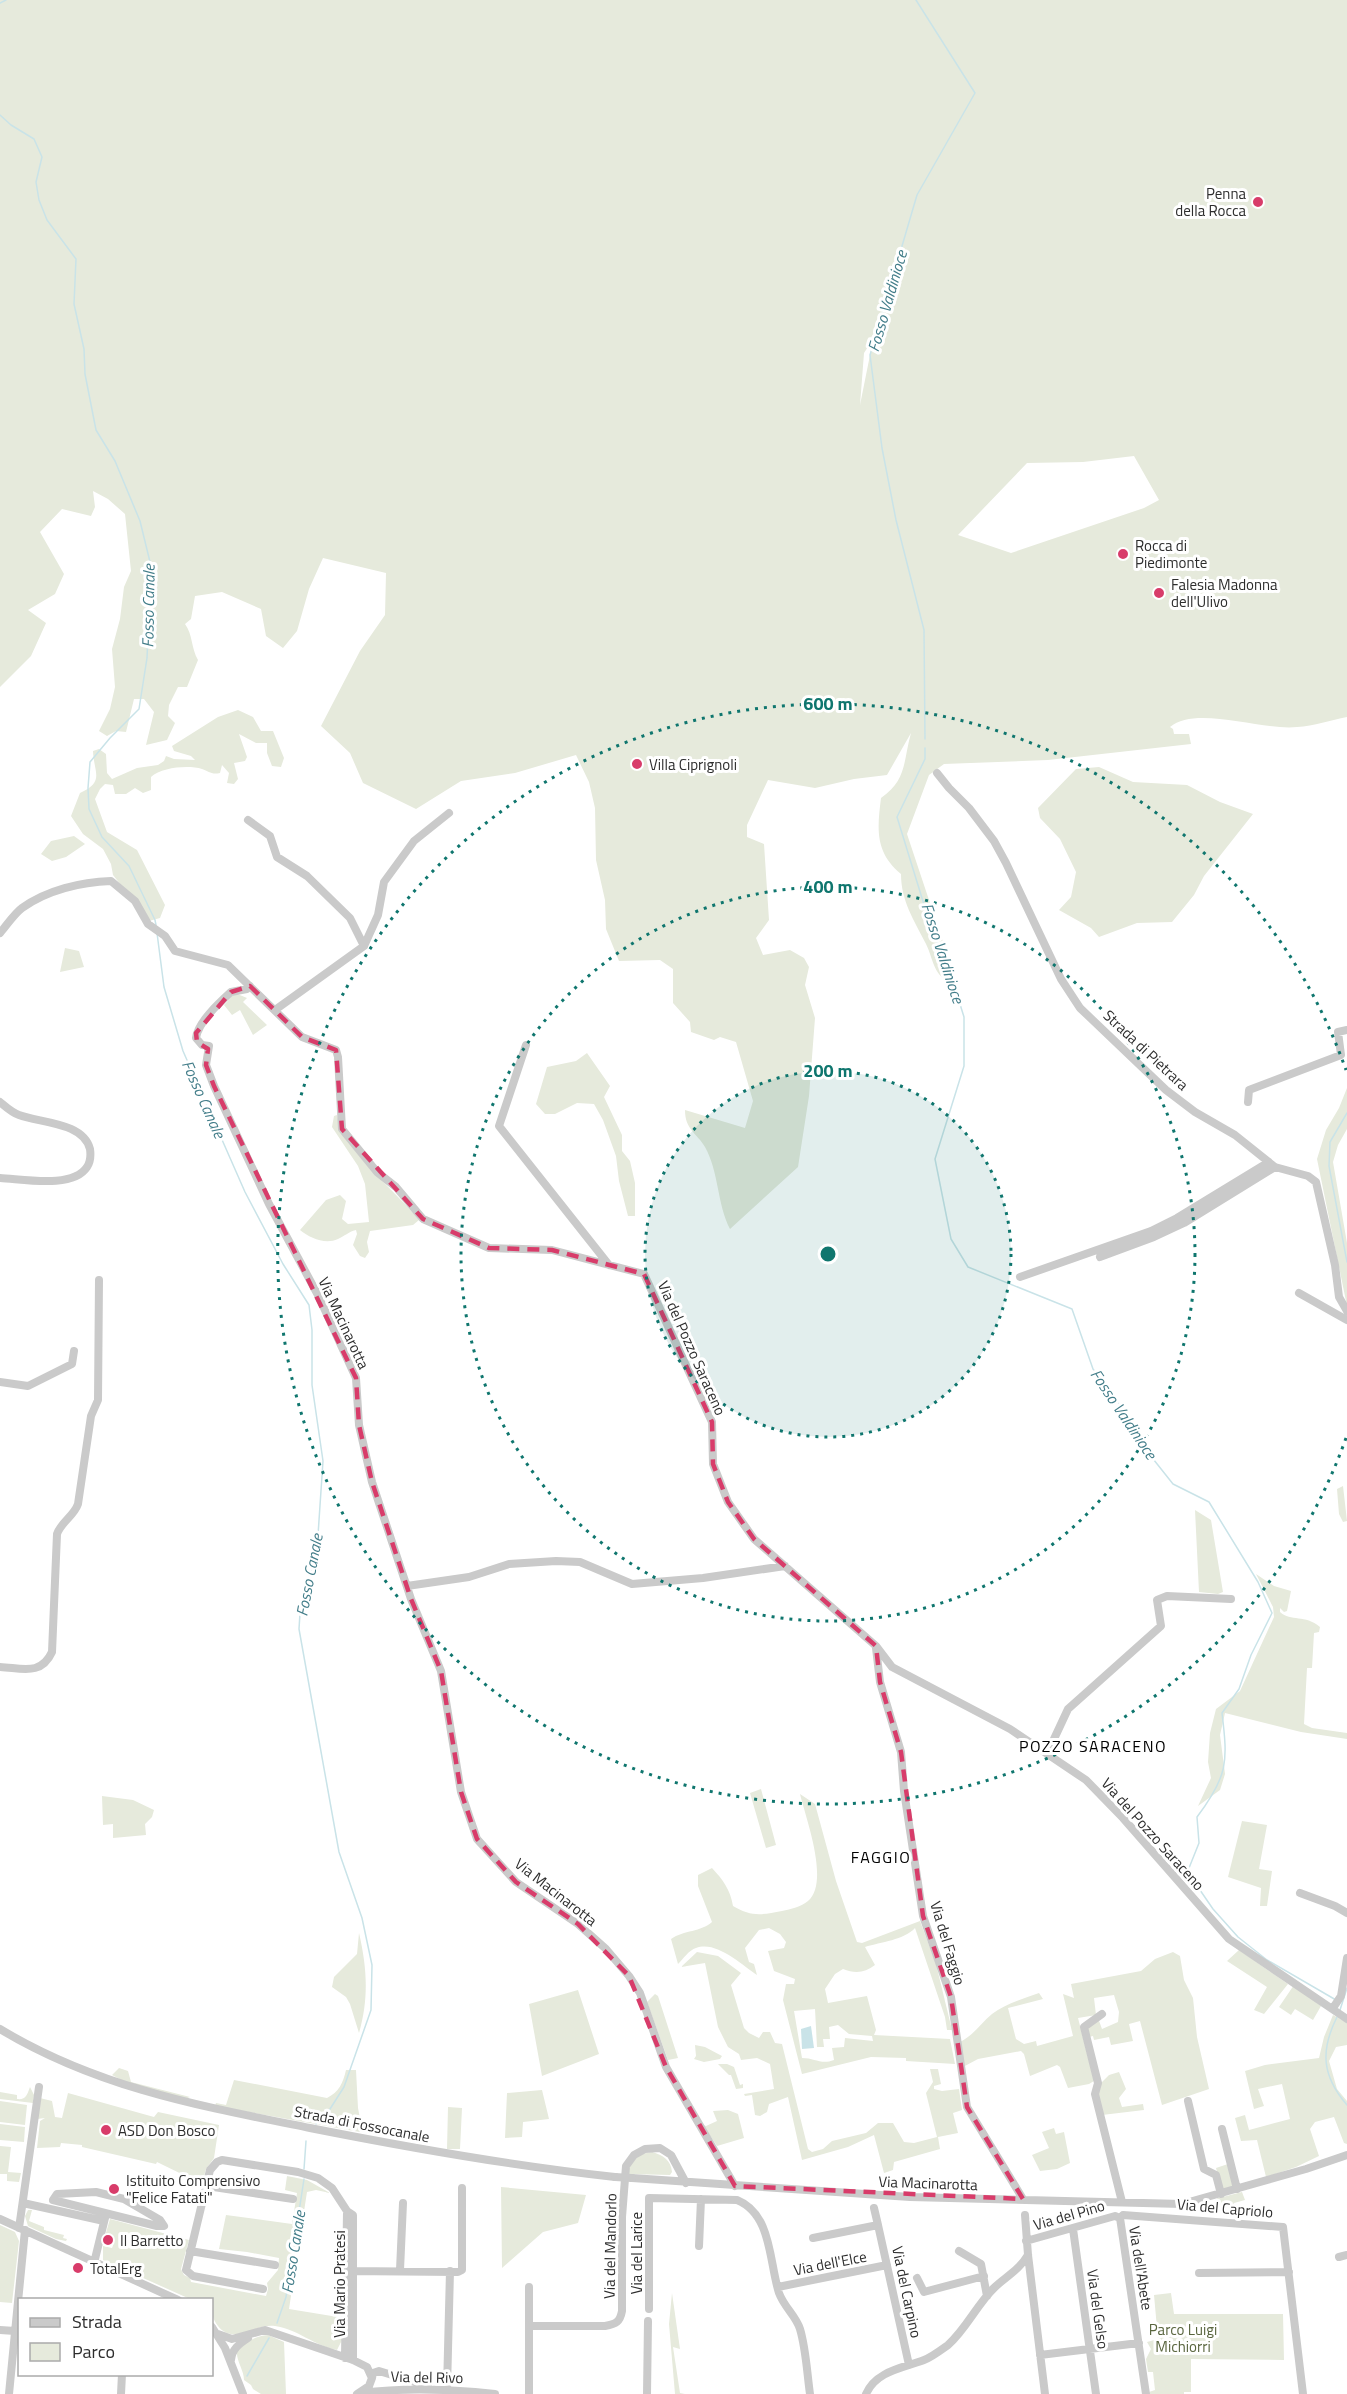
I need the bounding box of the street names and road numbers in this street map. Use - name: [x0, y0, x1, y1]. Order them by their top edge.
- street label: Strada di Pietrara: [1098, 1004, 1194, 1096]
- street label: Via Macinarotta: [313, 1273, 376, 1373]
- street label: Via del Pozzo Saraceno: [652, 1277, 732, 1419]
- street label: Via del Pozzo Saraceno: [1096, 1772, 1210, 1896]
- street label: Via Macinarotta: [510, 1852, 603, 1932]
- street label: Via del Faggio: [924, 1898, 972, 1988]
- street label: Strada di Fossocanale: [292, 2100, 432, 2148]
- street label: Via Macinarotta: [878, 2170, 978, 2196]
- street label: Via del Capriolo: [1176, 2192, 1274, 2224]
- street label: Via del Mandorlo: [598, 2193, 622, 2299]
- street label: Via del Pino: [1031, 2194, 1107, 2236]
- street label: Via del Larice: [625, 2212, 648, 2294]
- street label: Via dell'Abete: [1123, 2224, 1159, 2312]
- street label: Via Mario Pratesi: [328, 2230, 351, 2338]
- street label: Via del Carpino: [886, 2244, 928, 2340]
- street label: Via dell'Elce: [791, 2245, 869, 2281]
- street label: Via del Gelso: [1081, 2268, 1115, 2350]
- street label: Via del Rivo: [390, 2365, 464, 2389]

